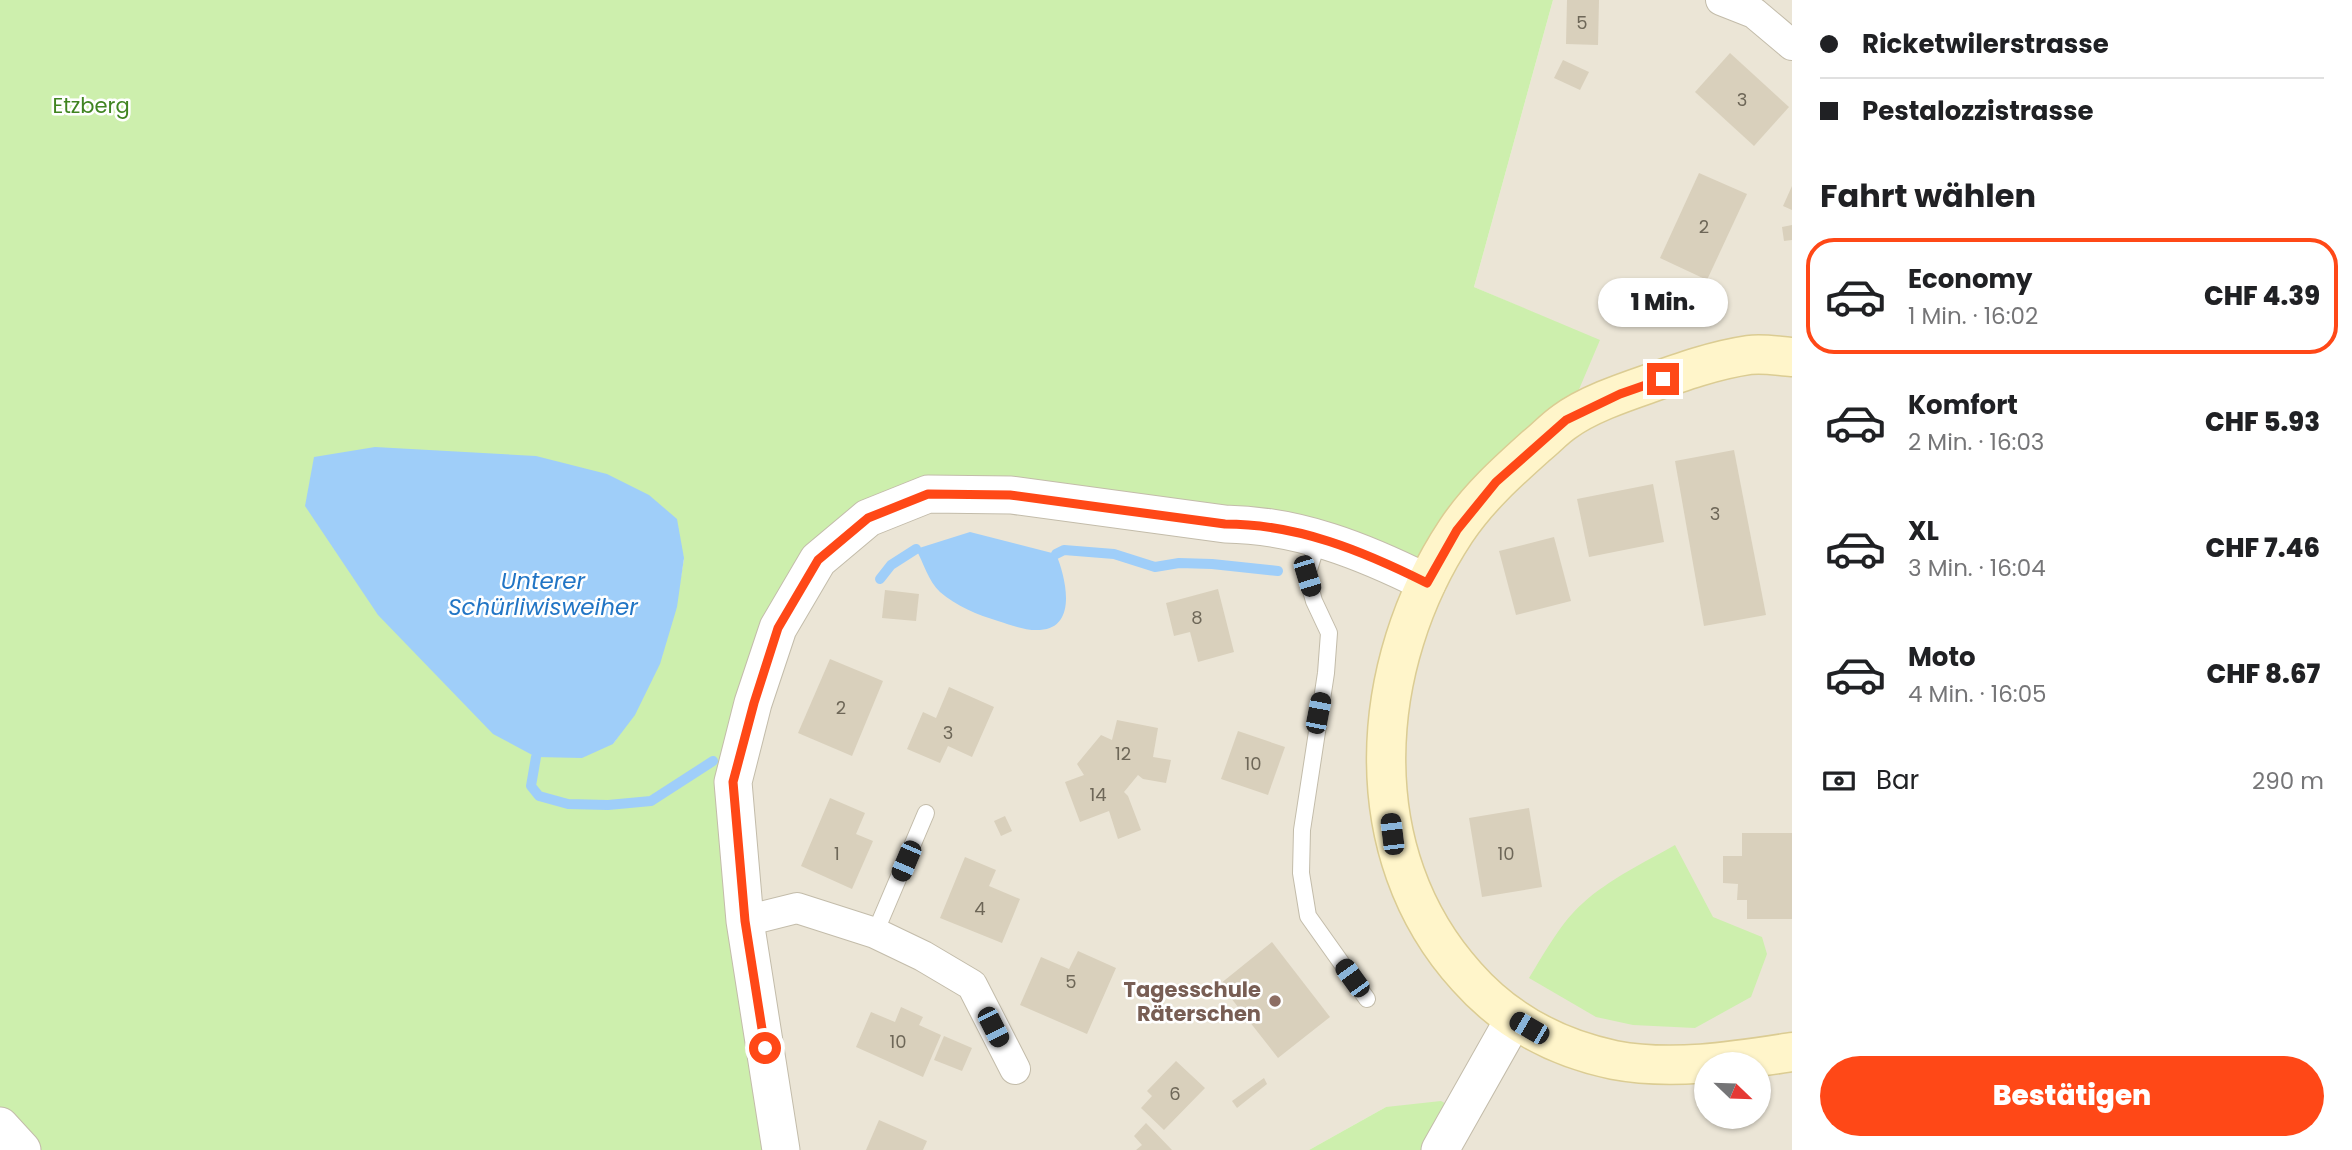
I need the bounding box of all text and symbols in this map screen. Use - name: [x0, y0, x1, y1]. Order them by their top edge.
- house number: 5: [1576, 10, 1588, 35]
- text: Ricketwilerstrasse: [1862, 26, 2109, 62]
- house number: 3: [1737, 87, 1747, 112]
- park label: Etzberg: [52, 91, 130, 120]
- text: Pestalozzistrasse: [1862, 93, 2094, 129]
- text: Fahrt wählen: [1820, 173, 2036, 218]
- house number: 2: [1699, 214, 1709, 239]
- text: Economy: [1908, 261, 2032, 297]
- icon: car: [1824, 265, 1887, 328]
- callout: 1 Min.: [1598, 278, 1728, 326]
- text: CHF 4.39: [2204, 278, 2320, 314]
- text: 1 Min.: [1631, 286, 1695, 318]
- text: 1 Min. · 16:02: [1908, 300, 2038, 332]
- route end: [1647, 363, 1679, 395]
- text: Komfort: [1908, 387, 2018, 423]
- icon: car: [1824, 391, 1887, 454]
- text: CHF 5.93: [2205, 404, 2320, 440]
- text: 2 Min. · 16:03: [1908, 426, 2044, 458]
- house number: 3: [1710, 501, 1720, 526]
- text: XL: [1908, 513, 1939, 549]
- icon: car: [1824, 517, 1887, 580]
- text: CHF 7.46: [2206, 530, 2320, 566]
- text: 3 Min. · 16:04: [1908, 552, 2046, 584]
- car: [1291, 553, 1324, 599]
- water label: Unterer Schürliwisweiher: [448, 565, 639, 623]
- house number: 8: [1191, 605, 1203, 630]
- text: Moto: [1908, 639, 1976, 675]
- icon: car: [1824, 643, 1887, 706]
- text: CHF 8.67: [2207, 656, 2320, 692]
- text: 4 Min. · 16:05: [1908, 678, 2047, 710]
- car: [1304, 690, 1333, 736]
- house number: 2: [836, 695, 846, 720]
- house number: 3: [943, 720, 953, 745]
- house number: 12: [1115, 741, 1131, 766]
- house number: 10: [1244, 751, 1262, 776]
- icon: cash: [1820, 762, 1858, 800]
- text: Bar: [1876, 762, 1919, 798]
- text: 290 m: [2252, 765, 2324, 797]
- house number: 14: [1089, 782, 1107, 807]
- car: [1380, 812, 1405, 856]
- car: [889, 838, 924, 884]
- house number: 1: [834, 841, 840, 866]
- house number: 10: [1497, 841, 1515, 866]
- house number: 4: [974, 896, 986, 921]
- car: [1332, 955, 1373, 1001]
- house number: 5: [1065, 969, 1077, 994]
- place label: Tagesschule Räterschen: [1124, 975, 1261, 1028]
- marker: Tagesschule Räterschen: [1267, 993, 1283, 1009]
- car: [975, 1004, 1012, 1050]
- car: [1506, 1008, 1553, 1048]
- house number: 10: [889, 1029, 907, 1054]
- route start: [749, 1032, 781, 1064]
- north arrow: [1694, 1052, 1771, 1129]
- map controls: [1694, 1052, 1771, 1129]
- button: Bestätigen: [1820, 1056, 2324, 1136]
- house number: 6: [1169, 1081, 1181, 1106]

